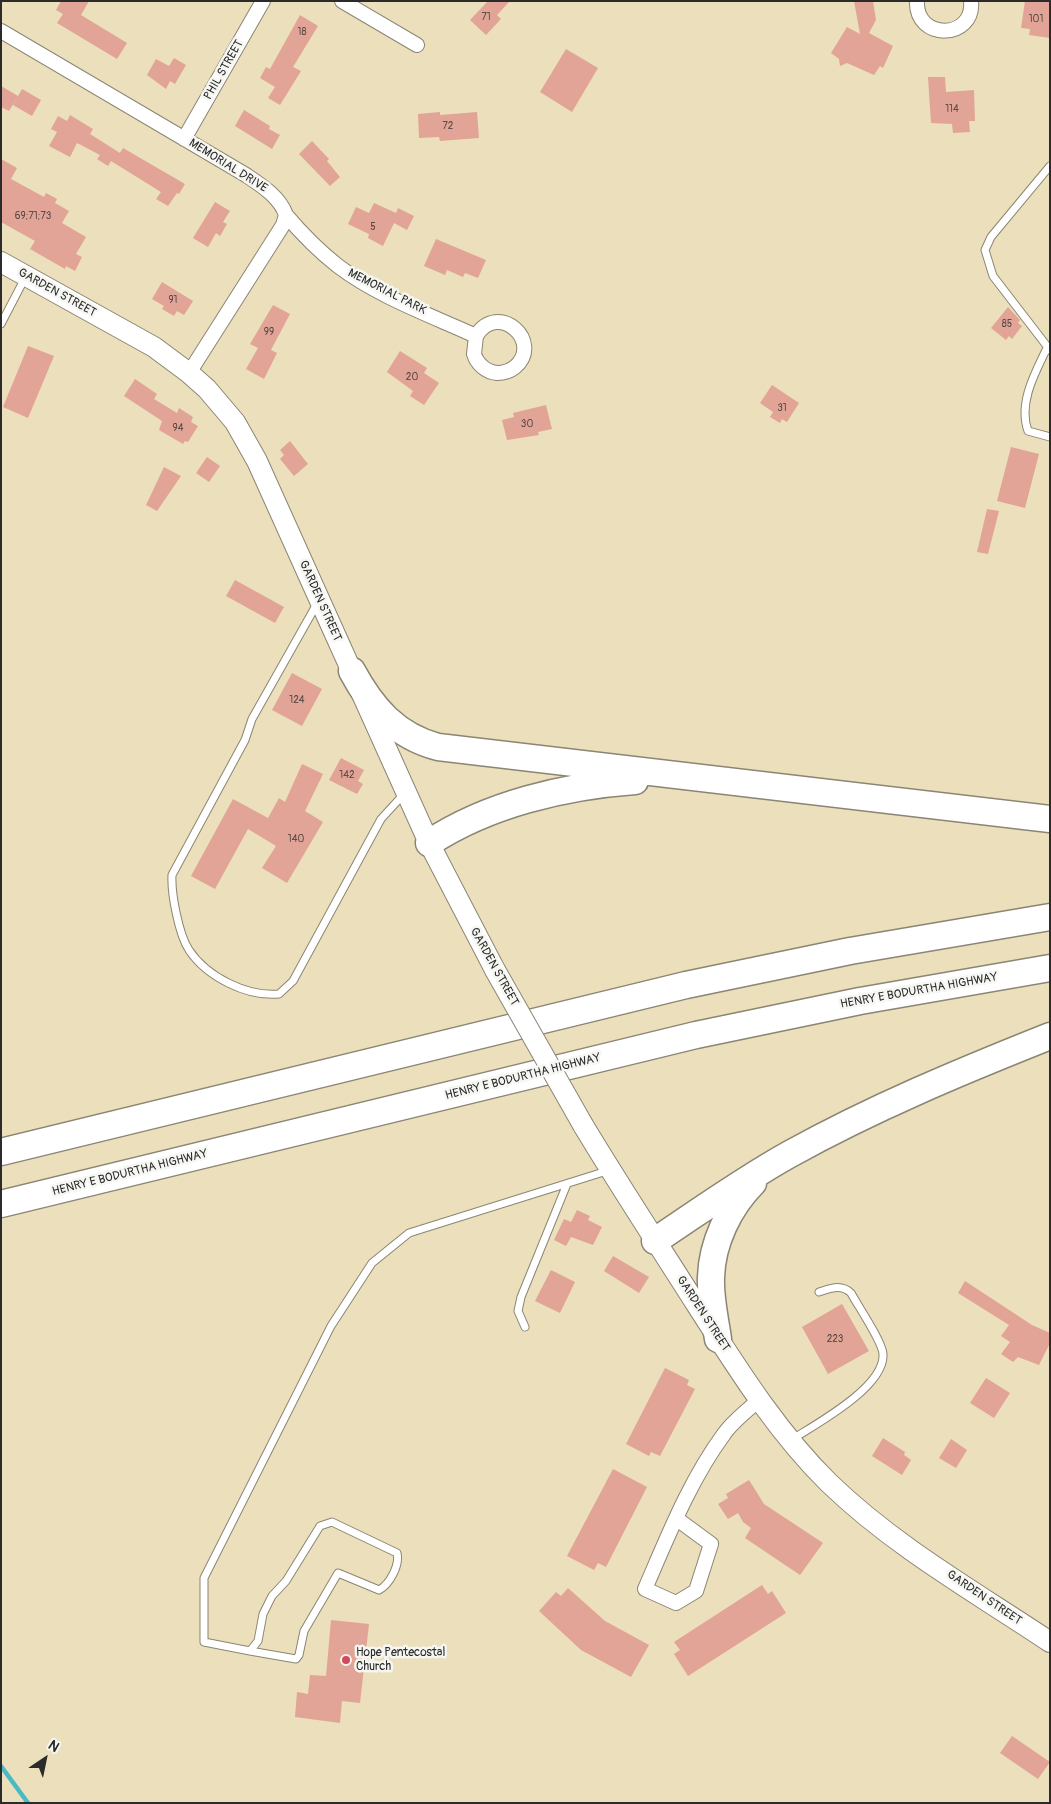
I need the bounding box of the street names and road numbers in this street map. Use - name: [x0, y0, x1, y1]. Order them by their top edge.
- street label: PHIL STREET: [201, 38, 247, 102]
- street label: MEMORIAL DRIVE: [186, 136, 270, 196]
- street label: GARDEN STREET: [15, 266, 99, 320]
- street label: MEMORIAL PARK: [345, 266, 429, 318]
- street label: GARDEN STREET: [296, 558, 344, 644]
- street label: GARDEN STREET: [467, 925, 521, 1009]
- street label: HENRY E BODURTHA HIGHWAY: [839, 970, 999, 1012]
- street label: HENRY E BODURTHA HIGHWAY: [444, 1051, 602, 1103]
- street label: HENRY E BODURTHA HIGHWAY: [51, 1147, 209, 1199]
- street label: GARDEN STREET: [673, 1274, 733, 1354]
- street label: GARDEN STREET: [944, 1568, 1024, 1628]

